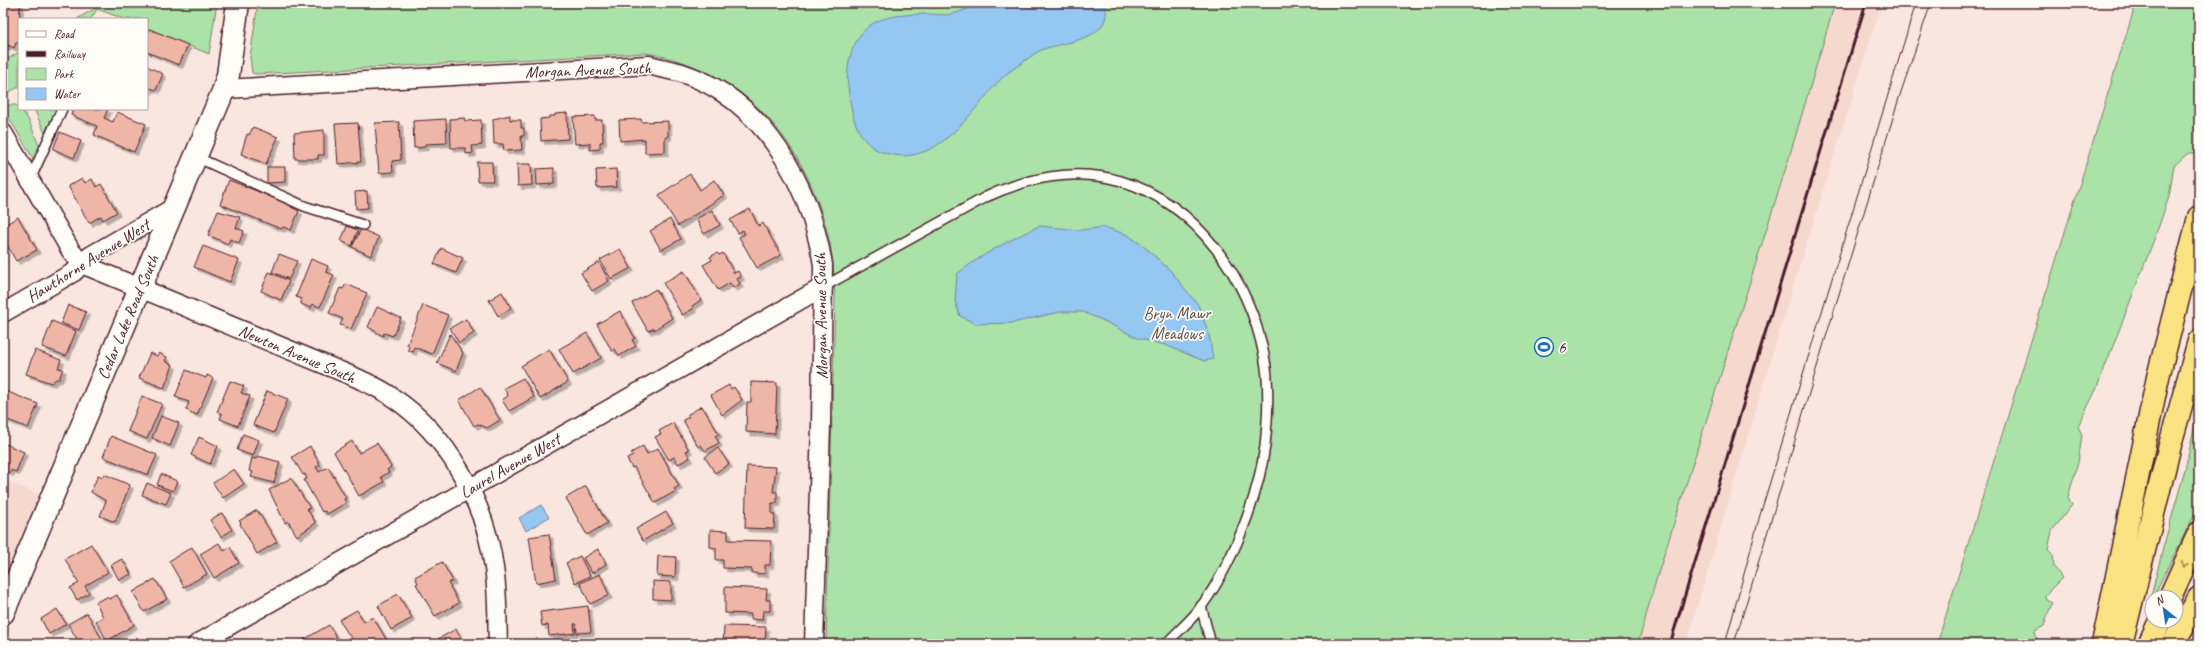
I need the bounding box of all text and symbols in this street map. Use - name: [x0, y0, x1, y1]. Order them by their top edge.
- legend: [18, 18, 148, 110]
- text: Road: [54, 26, 76, 42]
- text: Railway: [54, 46, 86, 62]
- street label: Morgan Avenue South: [525, 57, 653, 83]
- text: Park: [54, 66, 75, 82]
- text: Water: [54, 86, 82, 102]
- street label: Hawthorne Avenue West: [23, 213, 155, 307]
- street label: Cedar Lake Road South: [92, 251, 164, 382]
- street label: Morgan Avenue South: [809, 252, 833, 379]
- park label: Bryn Mawr Meadows: [1144, 303, 1212, 344]
- street label: Newton Avenue South: [235, 320, 360, 389]
- sports icon: 6: [1533, 336, 1555, 358]
- place label: 6: [1558, 337, 1567, 358]
- street label: Laurel Avenue West: [456, 428, 566, 503]
- one-way arrow: [2181, 561, 2189, 568]
- north arrow: [2144, 589, 2184, 629]
- text: N: [2153, 591, 2167, 608]

